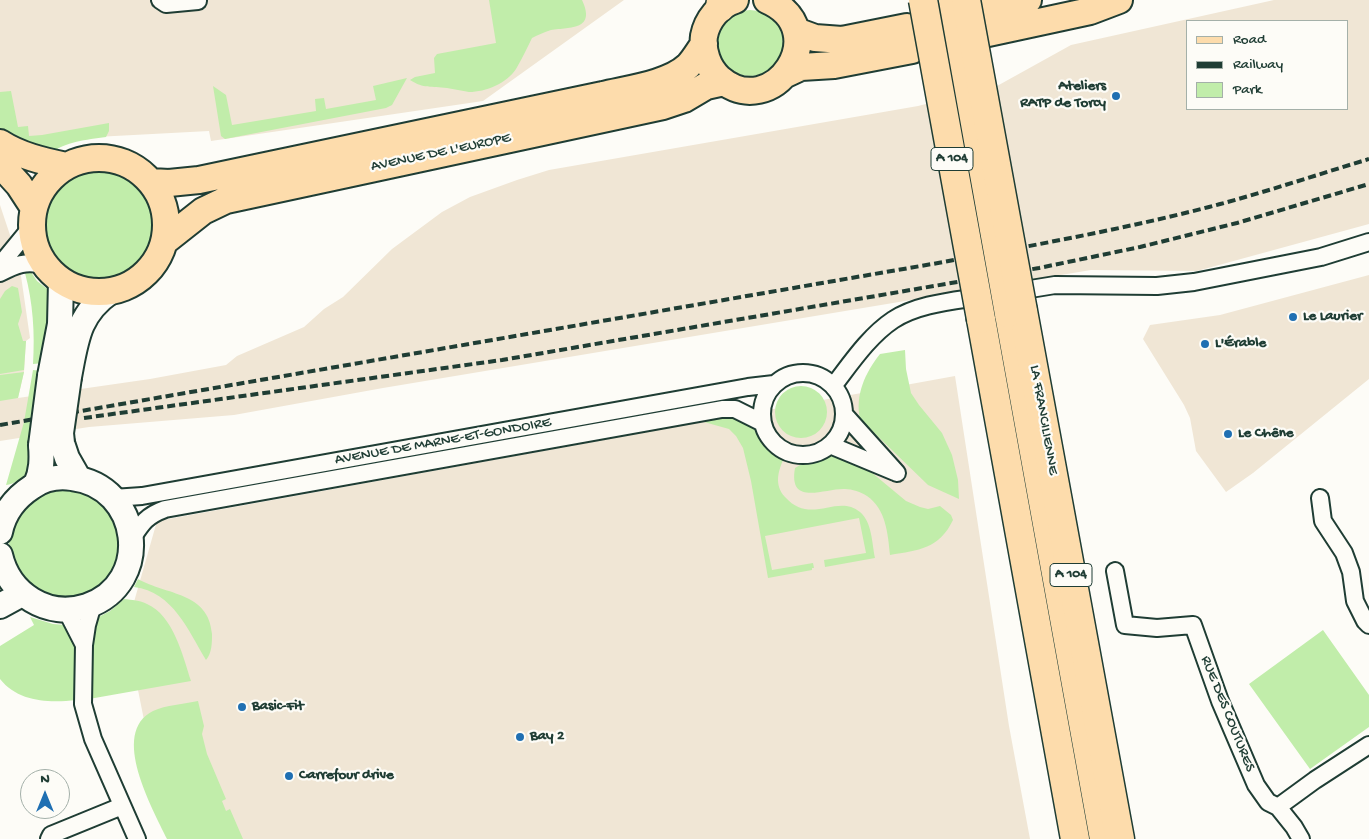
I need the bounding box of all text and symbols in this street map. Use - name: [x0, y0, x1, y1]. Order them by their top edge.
- legend: [1186, 20, 1349, 110]
- text: Road: [1233, 31, 1266, 49]
- text: Railway: [1233, 56, 1283, 74]
- place label: Ateliers RATP de Torcy: [1020, 78, 1106, 113]
- text: Park: [1233, 81, 1262, 99]
- marker: Ateliers RATP de Torcy: [1110, 90, 1122, 102]
- street label: AVENUE DE L'EUROPE: [369, 129, 513, 177]
- road number: A 104: [931, 148, 973, 170]
- place label: Le Laurier: [1303, 308, 1362, 326]
- marker: Le Laurier: [1287, 311, 1299, 323]
- place label: L'Érable: [1215, 335, 1266, 353]
- marker: L'Érable: [1199, 338, 1211, 350]
- street label: LA FRANCILIENNE: [1024, 364, 1062, 476]
- street label: AVENUE DE MARNE-ET-GONDOIRE: [333, 414, 553, 470]
- place label: Le Chêne: [1238, 425, 1294, 443]
- marker: Le Chêne: [1222, 428, 1234, 440]
- road number: A 104: [1050, 564, 1092, 586]
- street label: RUE DES COUTURES: [1196, 653, 1258, 775]
- place label: Basic-Fit: [252, 698, 304, 716]
- marker: Basic-Fit: [236, 701, 248, 713]
- place label: Bay 2: [530, 728, 564, 746]
- marker: Bay 2: [514, 731, 526, 743]
- place label: Carrefour drive: [299, 767, 394, 785]
- north arrow: [20, 769, 70, 819]
- marker: Carrefour drive: [283, 770, 295, 782]
- text: N: [40, 771, 50, 788]

